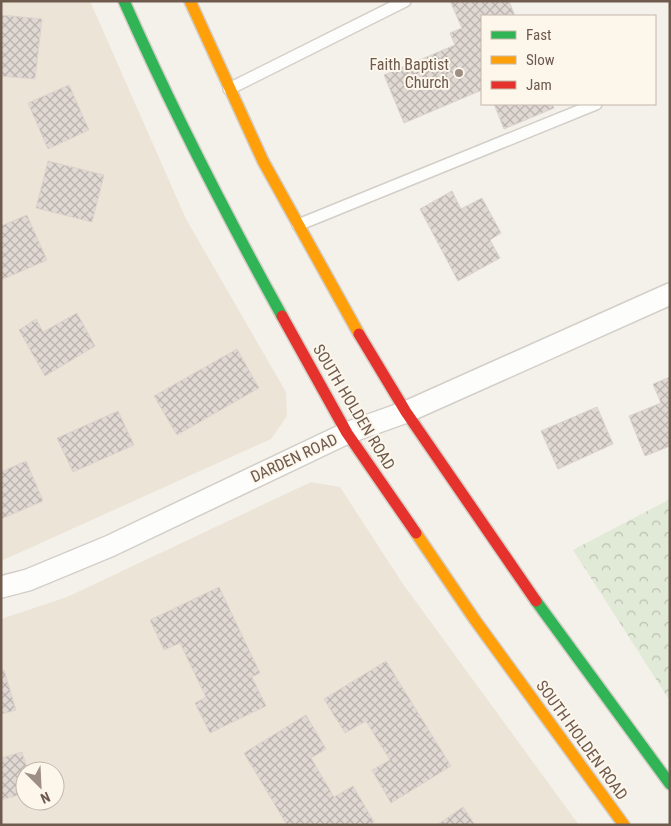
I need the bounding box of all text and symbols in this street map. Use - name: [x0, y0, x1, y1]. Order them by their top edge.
- legend: [481, 15, 656, 105]
- text: Fast: [526, 26, 551, 44]
- text: Slow: [526, 51, 555, 69]
- place label: Faith Baptist Church: [369, 55, 449, 92]
- marker: Faith Baptist Church: [453, 67, 465, 79]
- text: Jam: [526, 76, 552, 94]
- street label: SOUTH HOLDEN ROAD: [309, 341, 399, 473]
- street label: DARDEN ROAD: [248, 430, 340, 486]
- street label: SOUTH HOLDEN ROAD: [532, 677, 632, 803]
- north arrow: [15, 761, 65, 811]
- text: N: [38, 789, 52, 807]

